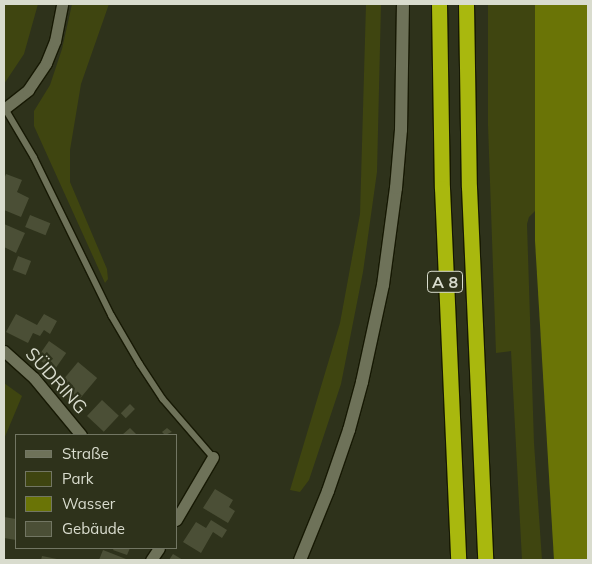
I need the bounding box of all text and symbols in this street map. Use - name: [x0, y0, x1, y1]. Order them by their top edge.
- road number: A 8: [426, 268, 464, 296]
- street label: SÜDRING: [21, 343, 91, 419]
- legend: [15, 434, 178, 549]
- text: Straße: [62, 444, 109, 463]
- text: Park: [62, 469, 94, 488]
- text: Wasser: [62, 494, 115, 513]
- text: Gebäude: [62, 519, 125, 538]

